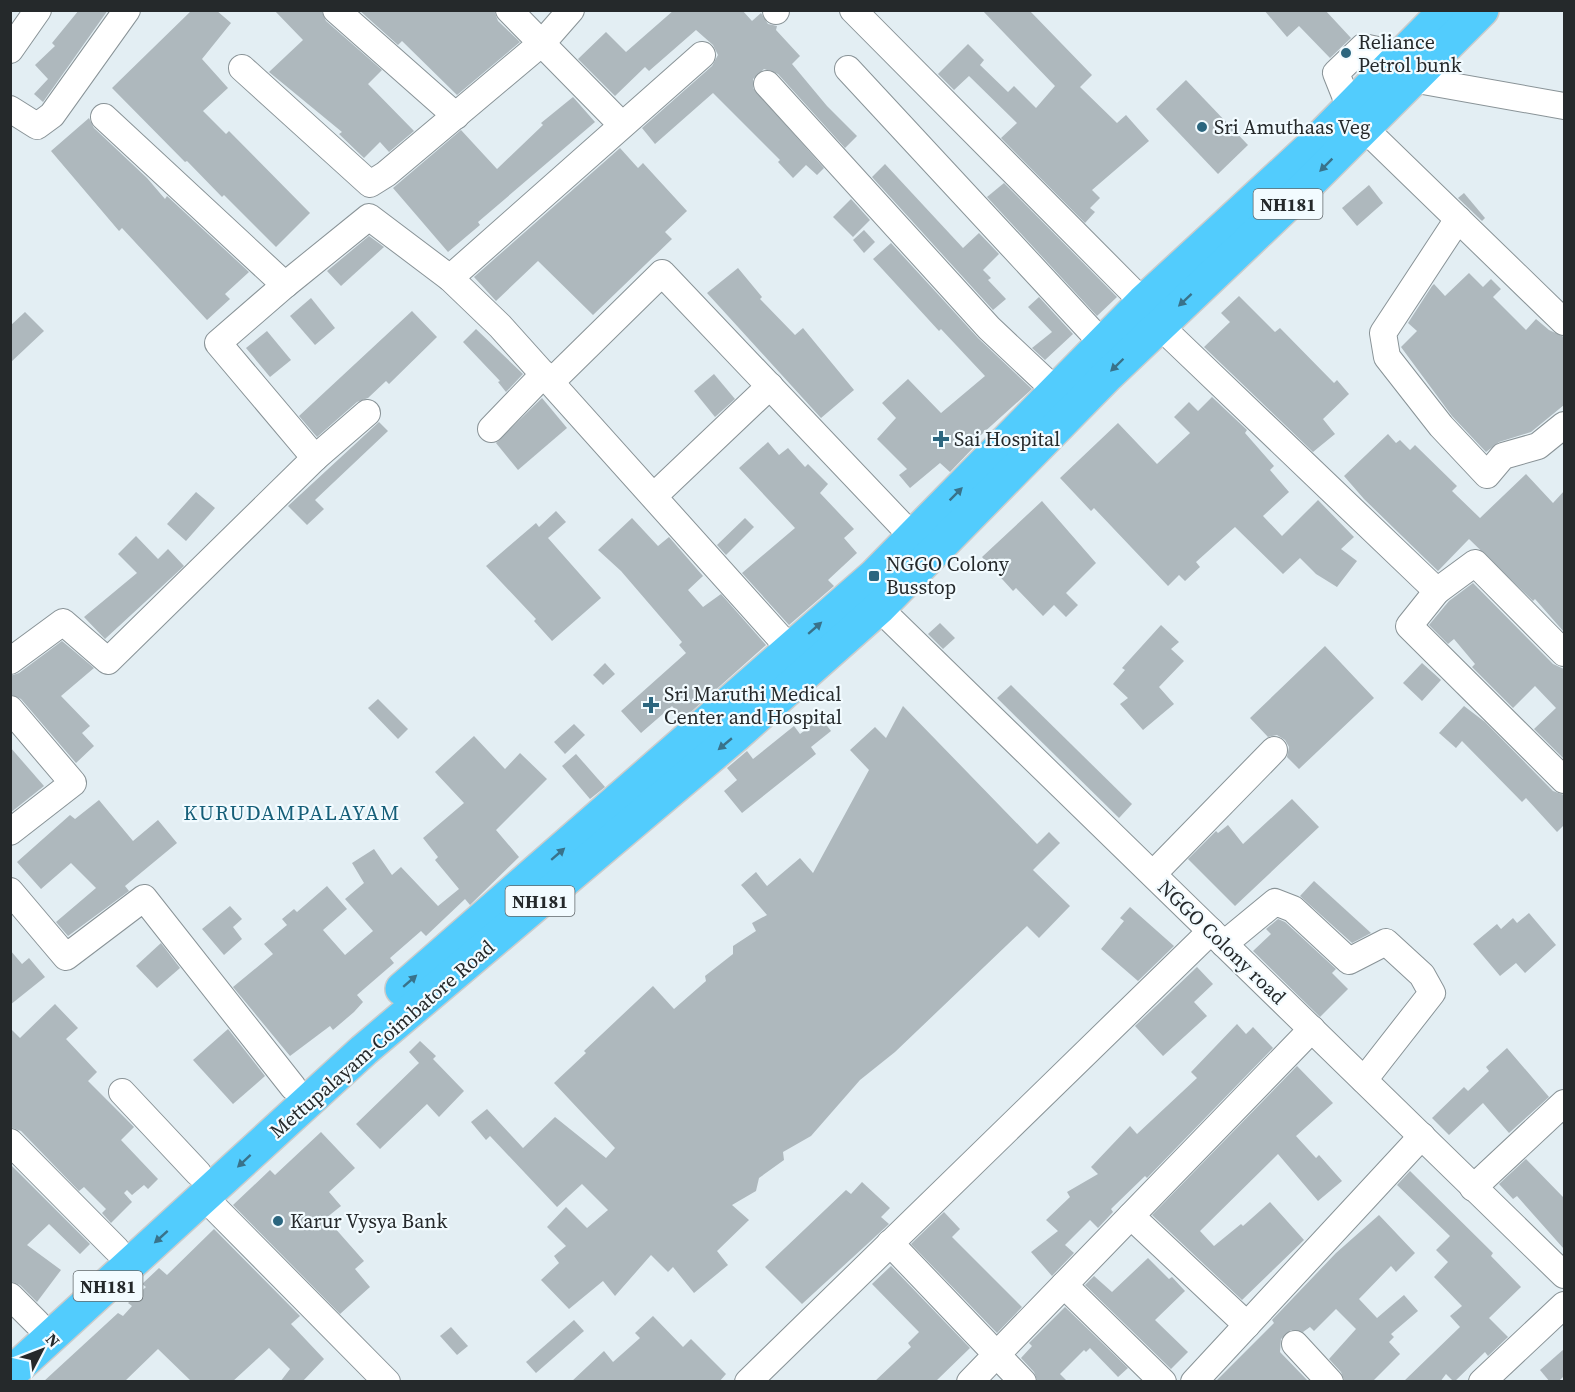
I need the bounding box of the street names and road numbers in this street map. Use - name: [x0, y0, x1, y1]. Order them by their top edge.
- road number: NH181: [1254, 189, 1322, 219]
- street label: NGGO Colony road: [1152, 873, 1293, 1011]
- road number: NH181: [506, 886, 574, 916]
- street label: Mettupalayam-Coimbatore Road: [263, 933, 501, 1145]
- road number: NH181: [74, 1271, 142, 1301]

